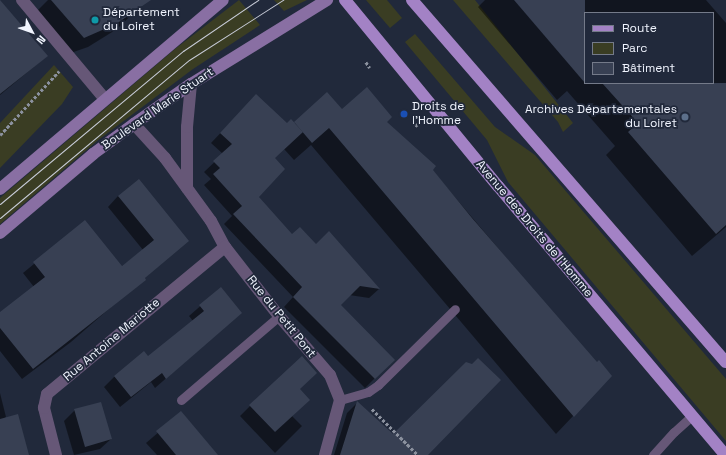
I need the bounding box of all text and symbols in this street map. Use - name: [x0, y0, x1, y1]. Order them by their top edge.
- place label: Département du Loiret: [103, 6, 180, 34]
- north arrow: [12, 12, 52, 52]
- legend: [584, 12, 714, 84]
- marker: Département du Loiret: [90, 15, 100, 25]
- text: Route: [622, 20, 657, 36]
- text: N: [33, 32, 49, 47]
- text: Parc: [622, 40, 647, 56]
- text: Bâtiment: [622, 60, 675, 76]
- street label: Boulevard Marie Stuart: [99, 65, 217, 153]
- place label: Droits de l'Homme: [412, 100, 464, 128]
- place label: Archives Départementales du Loiret: [525, 103, 677, 131]
- marker: Droits de l'Homme: [399, 109, 409, 119]
- marker: Archives Départementales du Loiret: [680, 112, 690, 122]
- street label: Avenue des Droits de l'Homme: [473, 158, 595, 300]
- street label: Rue du Petit Pont: [244, 273, 318, 361]
- street label: Rue Antoine Mariotte: [61, 295, 163, 385]

